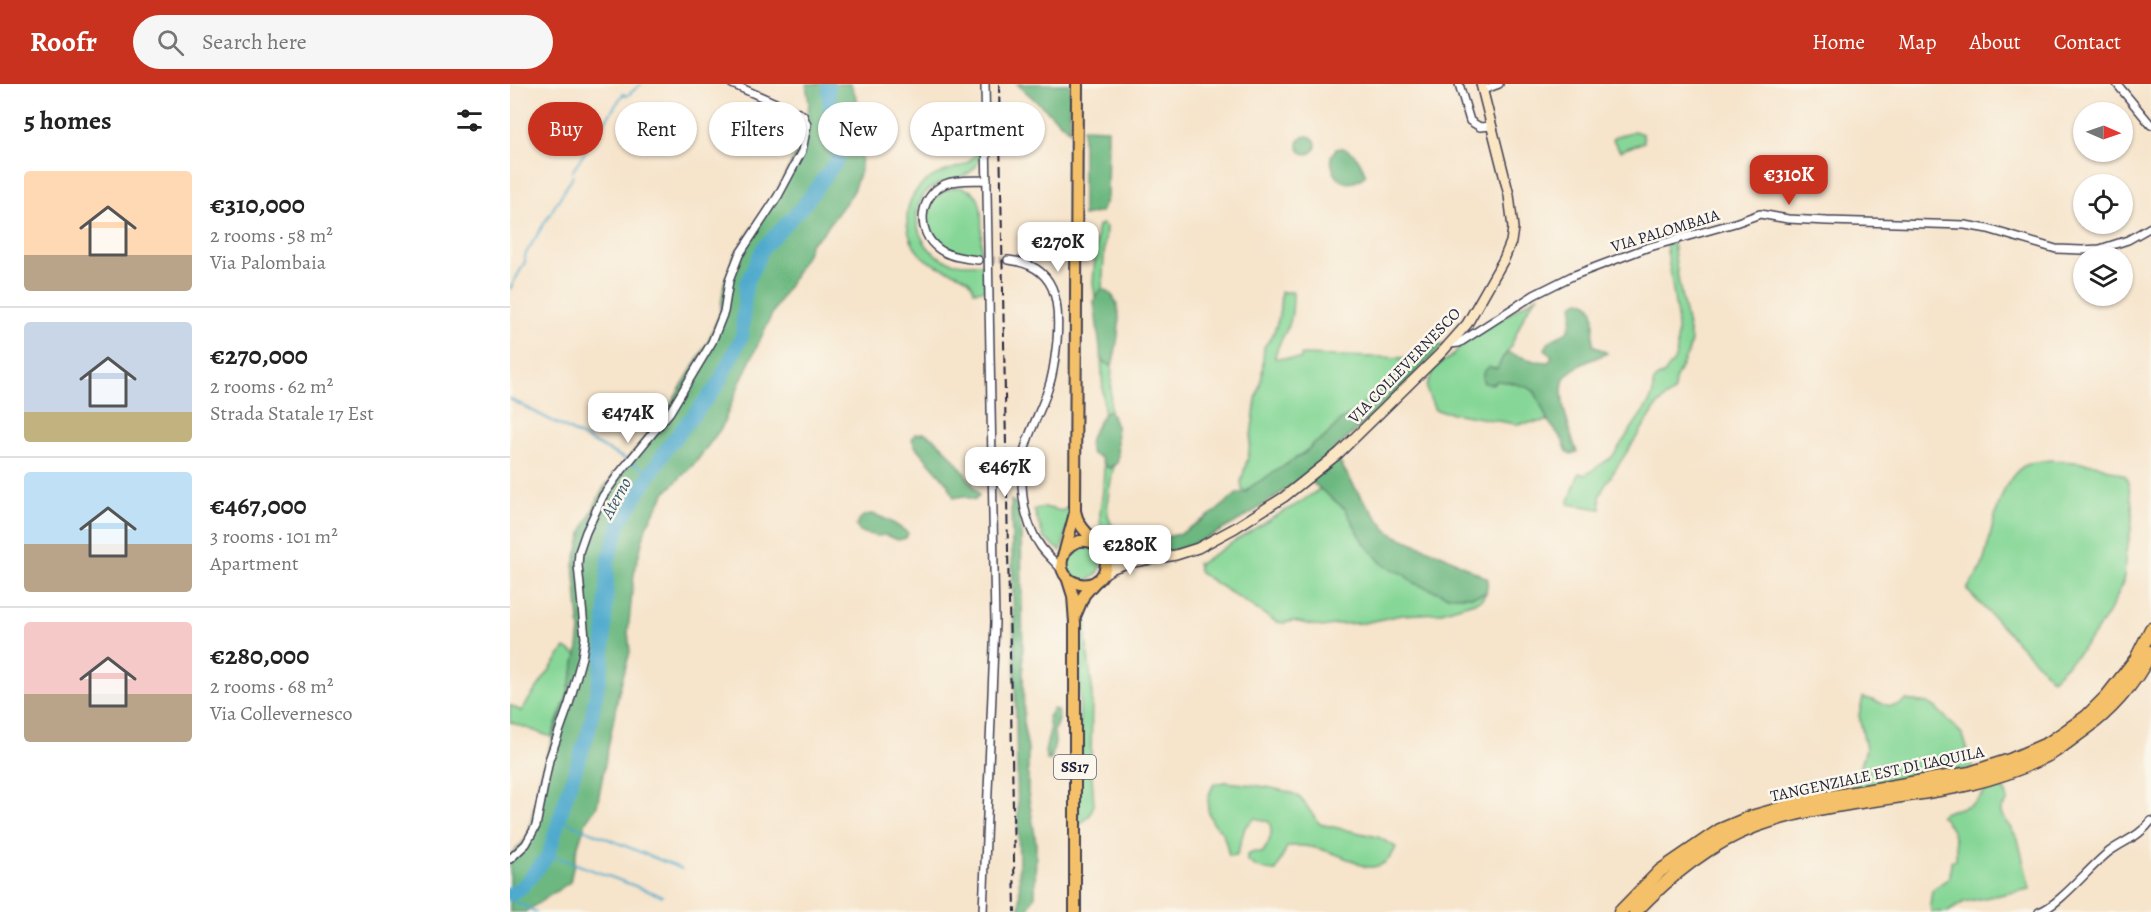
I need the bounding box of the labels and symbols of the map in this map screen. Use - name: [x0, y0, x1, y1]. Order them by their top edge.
- north arrow: [2073, 102, 2133, 162]
- pin: €310K: [1747, 155, 1831, 206]
- street label: VIA PALOMBAIA: [1607, 204, 1723, 258]
- pin: €270K: [1016, 222, 1100, 273]
- street label: VIA COLLEVERNESCO: [1343, 303, 1466, 429]
- pin: €474K: [586, 393, 670, 444]
- pin: €467K: [963, 447, 1047, 498]
- water label: Aterno: [594, 473, 637, 524]
- pin: €280K: [1088, 525, 1172, 576]
- street label: TANGENZIALE EST DI L'AQUILA: [1768, 740, 1987, 807]
- road number: SS17: [1054, 755, 1096, 779]

